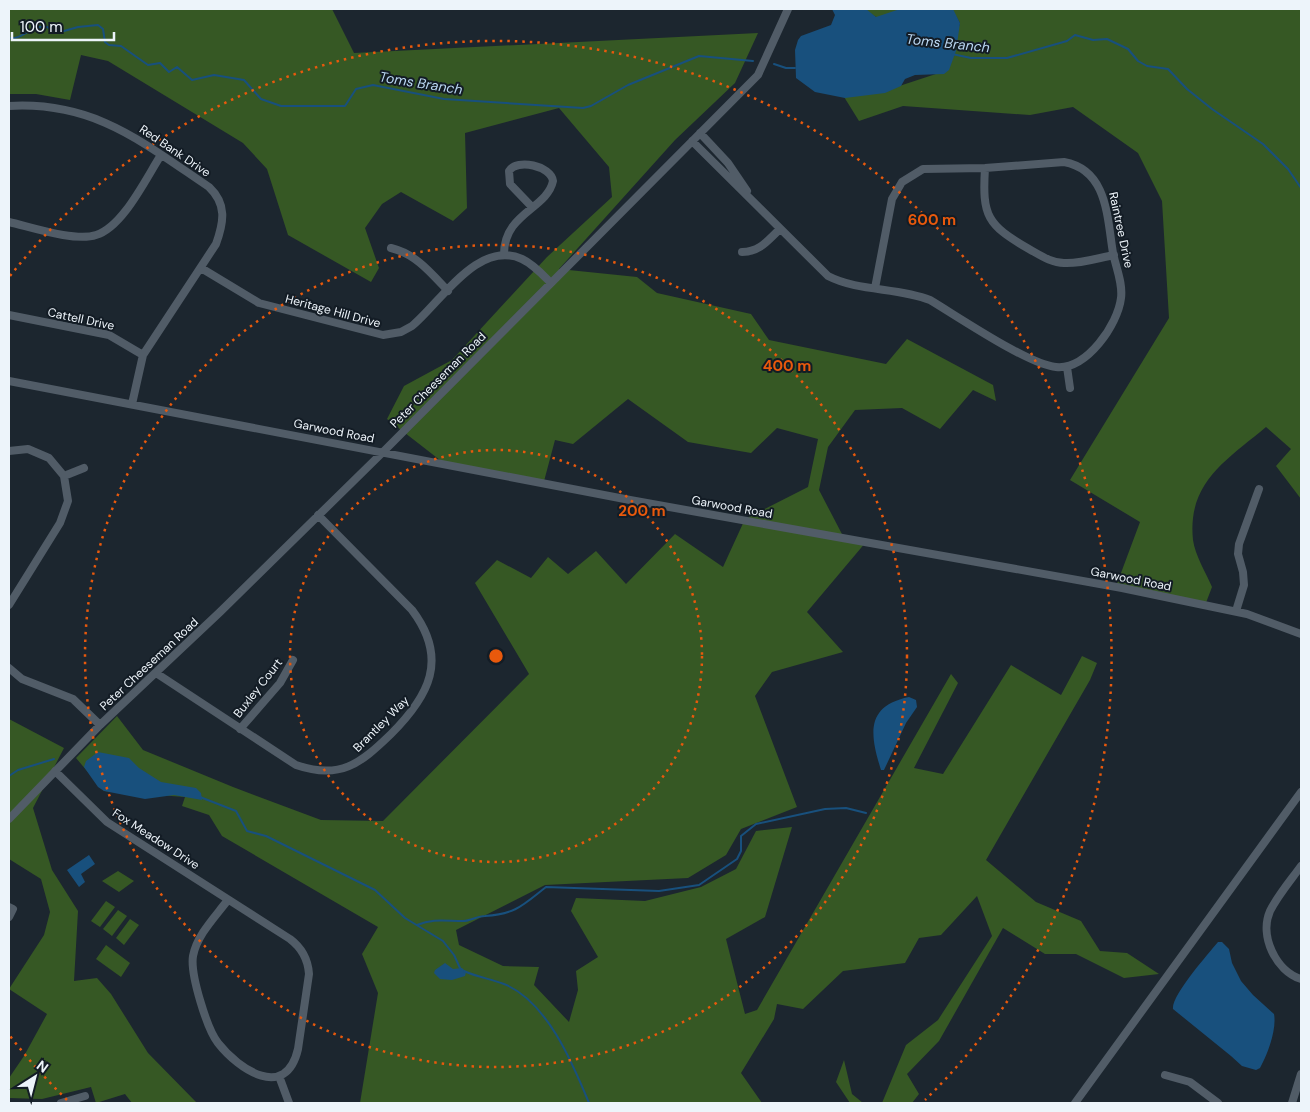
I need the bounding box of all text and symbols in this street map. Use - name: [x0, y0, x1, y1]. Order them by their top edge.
- scale bar: [12, 10, 115, 42]
- text: 100 m: [20, 17, 63, 37]
- water label: Toms Branch: [905, 30, 991, 56]
- water label: Toms Branch: [378, 68, 464, 98]
- street label: Red Bank Drive: [136, 121, 214, 181]
- street label: Raintree Drive: [1105, 190, 1137, 270]
- text: 600 m: [908, 210, 956, 230]
- street label: Heritage Hill Drive: [284, 291, 383, 331]
- street label: Cattell Drive: [46, 304, 116, 334]
- street label: Peter Cheeseman Road: [387, 329, 489, 431]
- text: 400 m: [763, 356, 811, 376]
- street label: Garwood Road: [292, 415, 376, 447]
- street label: Garwood Road: [690, 492, 774, 522]
- text: 200 m: [618, 501, 666, 521]
- street label: Garwood Road: [1089, 563, 1173, 595]
- street label: Peter Cheeseman Road: [96, 614, 202, 714]
- centre of rings: [487, 647, 505, 665]
- street label: Buxley Court: [230, 655, 286, 721]
- street label: Brantley Way: [350, 692, 413, 755]
- street label: Fox Meadow Drive: [109, 805, 203, 873]
- north arrow: [10, 1052, 60, 1102]
- text: N: [33, 1056, 52, 1077]

